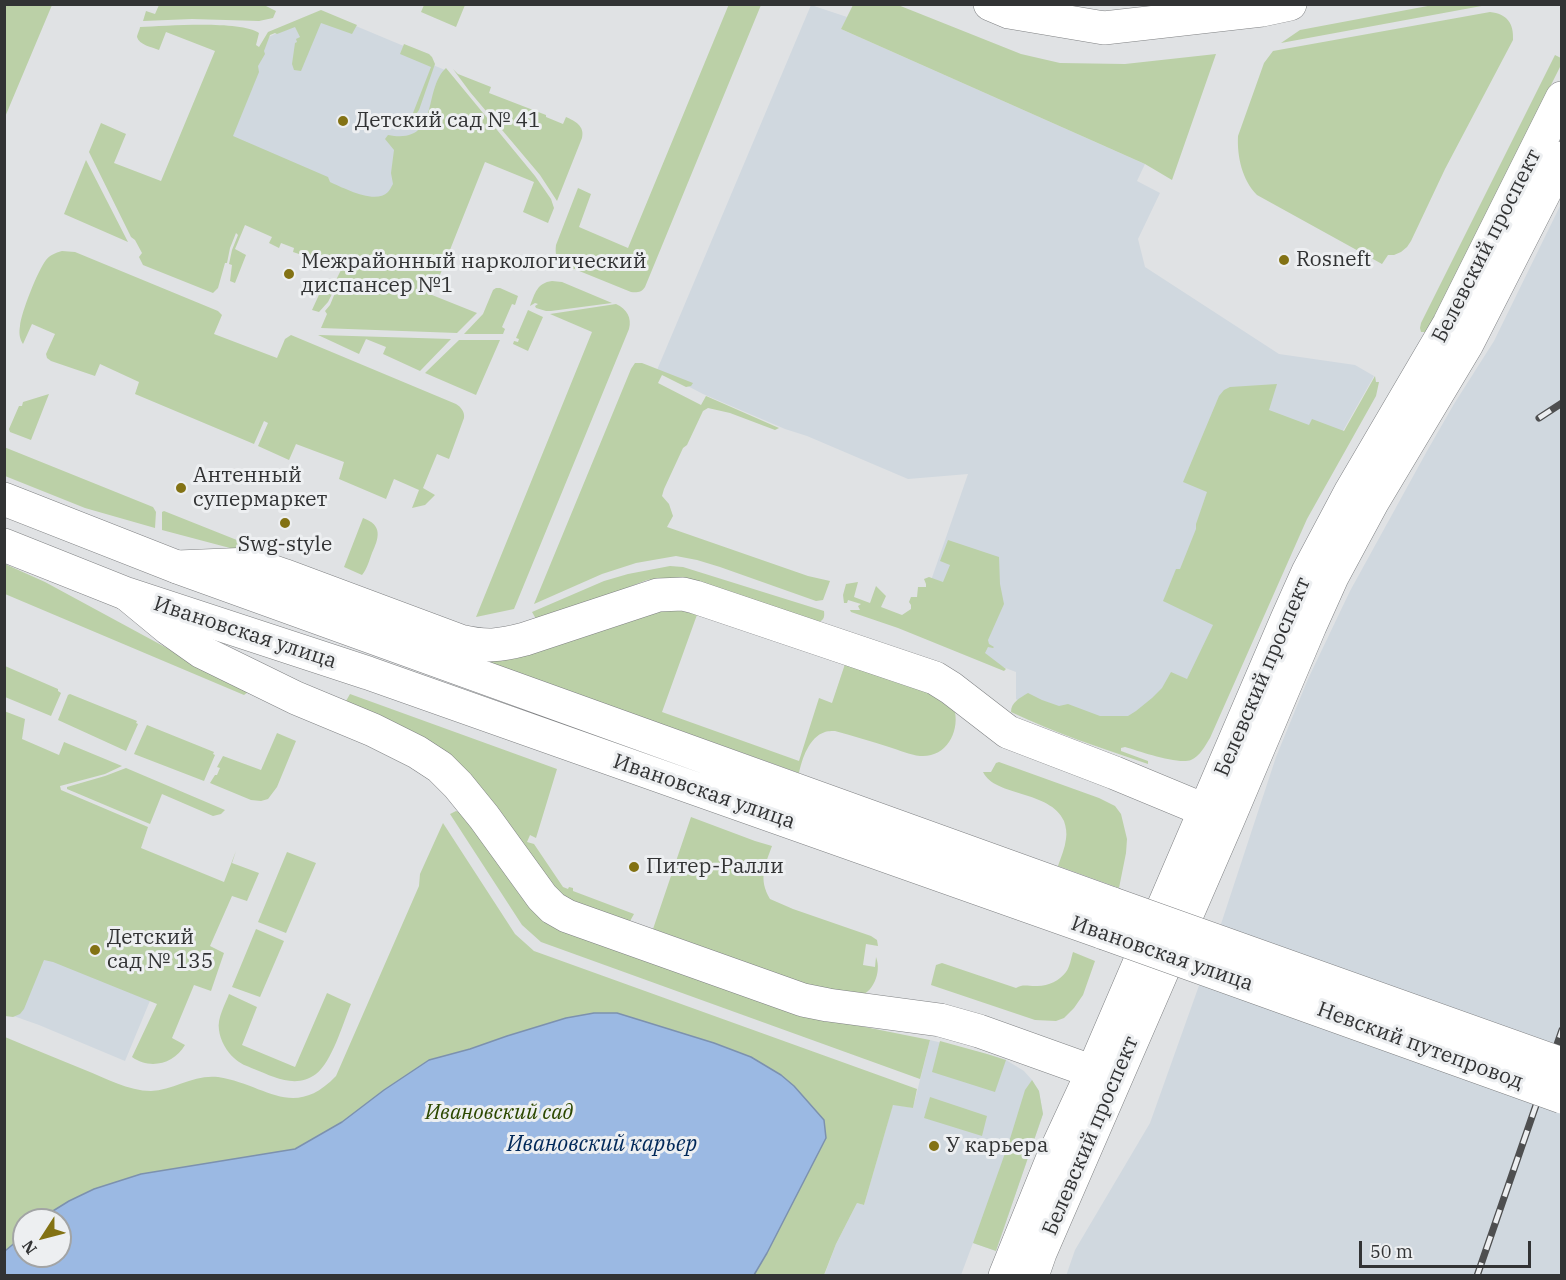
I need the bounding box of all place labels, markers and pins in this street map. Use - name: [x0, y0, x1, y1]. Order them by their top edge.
- place label: Детский сад № 41: [355, 108, 541, 134]
- marker: Детский сад № 41: [336, 114, 350, 128]
- place label: Rosneft: [1296, 247, 1371, 273]
- place label: Межрайонный наркологический диспансер №1: [301, 249, 646, 299]
- marker: Rosneft: [1277, 253, 1291, 267]
- marker: Межрайонный наркологический диспансер №1: [282, 267, 296, 281]
- place label: Антенный супермаркет: [193, 463, 327, 513]
- marker: Антенный супермаркет: [174, 481, 188, 495]
- marker: Swg-style: [278, 516, 292, 530]
- place label: Swg-style: [238, 532, 332, 558]
- place label: Питер-Ралли: [646, 854, 784, 880]
- marker: Питер-Ралли: [627, 860, 641, 874]
- place label: Детский сад № 135: [107, 925, 213, 975]
- marker: Детский сад № 135: [88, 943, 102, 957]
- place label: У карьера: [946, 1133, 1048, 1159]
- marker: У карьера: [927, 1139, 941, 1153]

